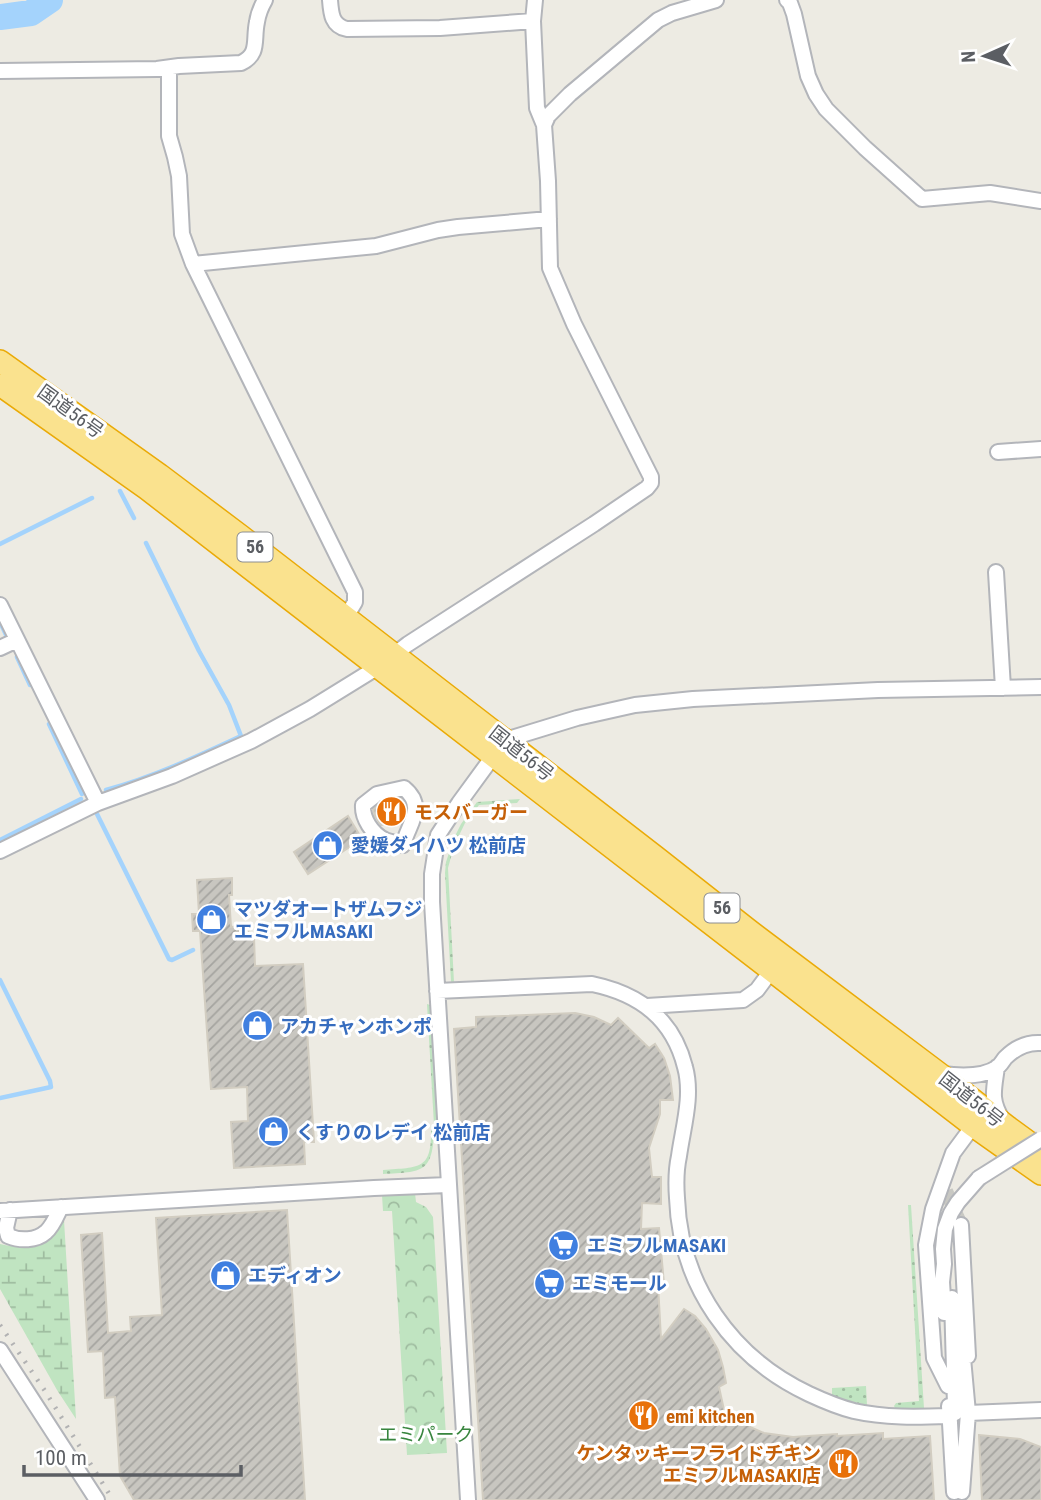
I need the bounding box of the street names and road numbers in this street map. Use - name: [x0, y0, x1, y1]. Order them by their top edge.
- street label: 国道56号: [33, 380, 108, 443]
- road number: 56: [238, 532, 272, 562]
- street label: 国道56号: [485, 721, 559, 786]
- road number: 56: [704, 894, 740, 923]
- street label: 国道56号: [935, 1067, 1009, 1132]

